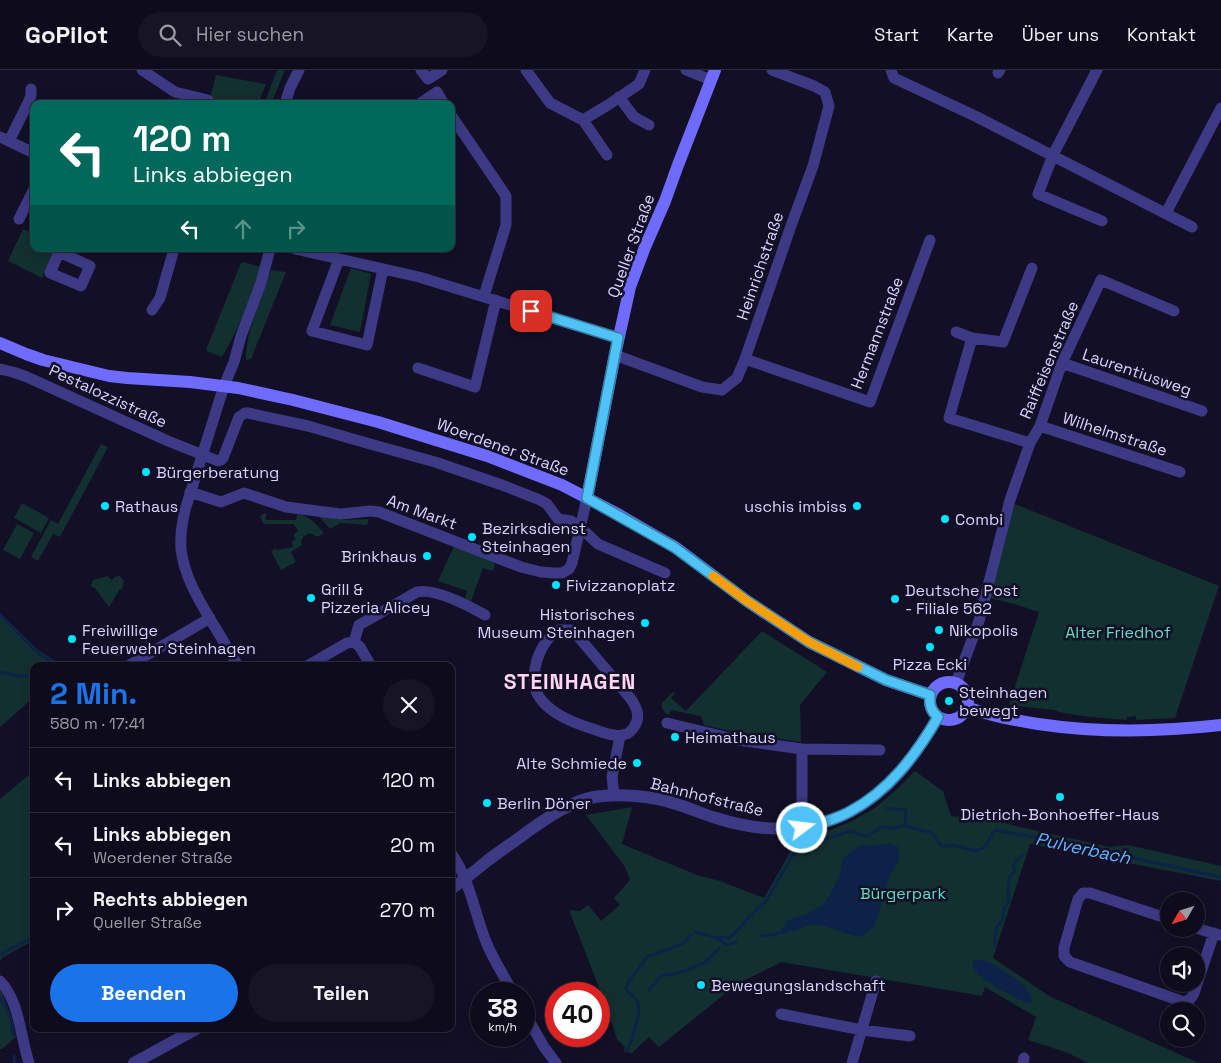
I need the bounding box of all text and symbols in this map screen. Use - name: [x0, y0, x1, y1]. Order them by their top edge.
- search box: [138, 12, 488, 57]
- text: GoPilot: [25, 19, 108, 50]
- icon: search: [156, 21, 184, 49]
- text: Hier suchen: [196, 22, 304, 47]
- text: Start: [874, 23, 919, 46]
- text: Karte: [947, 23, 994, 46]
- text: Über uns: [1022, 23, 1099, 46]
- text: Kontakt: [1127, 23, 1196, 46]
- text: 120 m: [133, 117, 231, 161]
- icon: left: [50, 120, 115, 185]
- text: Links abbiegen: [133, 160, 293, 188]
- street label: Queller Straße: [602, 191, 660, 301]
- street label: Heinrichstraße: [732, 209, 788, 323]
- icon: left: [176, 215, 204, 243]
- icon: ahead: [229, 215, 257, 243]
- icon: right: [282, 215, 310, 243]
- street label: Hermannstraße: [846, 274, 908, 392]
- pin: [510, 290, 552, 332]
- icon: arrive: [517, 297, 545, 325]
- street label: Raiffeisenstraße: [1015, 298, 1083, 422]
- street label: Laurentiusweg: [1080, 343, 1194, 401]
- street label: Pestalozzistraße: [46, 359, 170, 433]
- street label: Wilhelmstraße: [1060, 407, 1170, 461]
- street label: Woerdener Straße: [434, 413, 572, 481]
- place label: Bürgerberatung: [156, 462, 279, 483]
- marker: Bürgerberatung: [140, 466, 152, 478]
- street label: Am Markt: [384, 490, 460, 534]
- place label: Rathaus: [115, 496, 178, 517]
- place label: uschis imbiss: [744, 496, 847, 517]
- marker: Rathaus: [99, 500, 111, 512]
- marker: uschis imbiss: [851, 500, 863, 512]
- place label: Combi: [955, 509, 1003, 530]
- marker: Combi: [939, 513, 951, 525]
- place label: Bezirksdienst Steinhagen: [482, 518, 586, 557]
- marker: Bezirksdienst Steinhagen: [466, 531, 478, 543]
- place label: Brinkhaus: [341, 546, 417, 567]
- marker: Brinkhaus: [421, 550, 433, 562]
- place label: Fivizzanoplatz: [566, 575, 675, 596]
- place label: Grill & Pizzeria Alicey: [321, 579, 430, 618]
- marker: Fivizzanoplatz: [550, 579, 562, 591]
- place label: Deutsche Post - Filiale 562: [905, 580, 1018, 619]
- marker: Grill & Pizzeria Alicey: [305, 592, 317, 604]
- marker: Deutsche Post - Filiale 562: [889, 593, 901, 605]
- place label: Historisches Museum Steinhagen: [477, 604, 635, 643]
- marker: Historisches Museum Steinhagen: [639, 617, 651, 629]
- place label: Freiwillige Feuerwehr Steinhagen: [82, 620, 256, 659]
- place label: Nikopolis: [949, 620, 1018, 641]
- park label: Alter Friedhof: [1065, 622, 1171, 643]
- marker: Nikopolis: [933, 624, 945, 636]
- marker: Freiwillige Feuerwehr Steinhagen: [66, 633, 78, 645]
- marker: Pizza Ecki: [924, 641, 936, 653]
- place label: Pizza Ecki: [893, 654, 967, 675]
- district label: STEINHAGEN: [504, 668, 636, 695]
- text: 2 Min.: [50, 674, 137, 713]
- button: close: [383, 679, 435, 731]
- place label: Steinhagen bewegt: [959, 682, 1047, 721]
- marker: Steinhagen bewegt: [943, 695, 955, 707]
- text: 580 m · 17:41: [50, 713, 145, 734]
- place label: Heimathaus: [685, 727, 776, 748]
- marker: Heimathaus: [669, 731, 681, 743]
- place label: Alte Schmiede: [516, 753, 627, 774]
- marker: Alte Schmiede: [631, 757, 643, 769]
- icon: left: [50, 766, 78, 794]
- text: Links abbiegen: [93, 768, 231, 793]
- text: 120 m: [382, 768, 435, 793]
- street label: Bahnhofstraße: [648, 773, 766, 821]
- marker: Dietrich-Bonhoeffer-Haus: [1054, 791, 1066, 803]
- place label: Berlin Döner: [497, 793, 591, 814]
- marker: Berlin Döner: [481, 797, 493, 809]
- position arrow: [775, 801, 827, 853]
- place label: Dietrich-Bonhoeffer-Haus: [961, 804, 1159, 825]
- text: Links abbiegen: [93, 822, 231, 847]
- water label: Pulverbach: [1033, 827, 1134, 869]
- icon: left: [50, 831, 78, 859]
- text: 20 m: [390, 833, 435, 858]
- text: Woerdener Straße: [93, 847, 233, 868]
- park label: Bürgerpark: [860, 883, 946, 904]
- text: Rechts abbiegen: [93, 887, 248, 912]
- north arrow: [1160, 892, 1205, 938]
- map controls: [1160, 892, 1205, 1047]
- icon: right: [50, 896, 78, 924]
- text: 270 m: [380, 898, 435, 923]
- text: Queller Straße: [93, 912, 202, 933]
- button: sound: [1160, 947, 1205, 992]
- button: Beenden: [50, 964, 238, 1022]
- button: Teilen: [248, 964, 435, 1022]
- place label: Bewegungslandschaft: [711, 975, 886, 996]
- marker: Bewegungslandschaft: [695, 979, 707, 991]
- speed limit sign: 40: [545, 982, 610, 1047]
- text: 38: [487, 992, 518, 1024]
- button: search: [1160, 1002, 1205, 1047]
- text: km/h: [488, 1019, 517, 1035]

